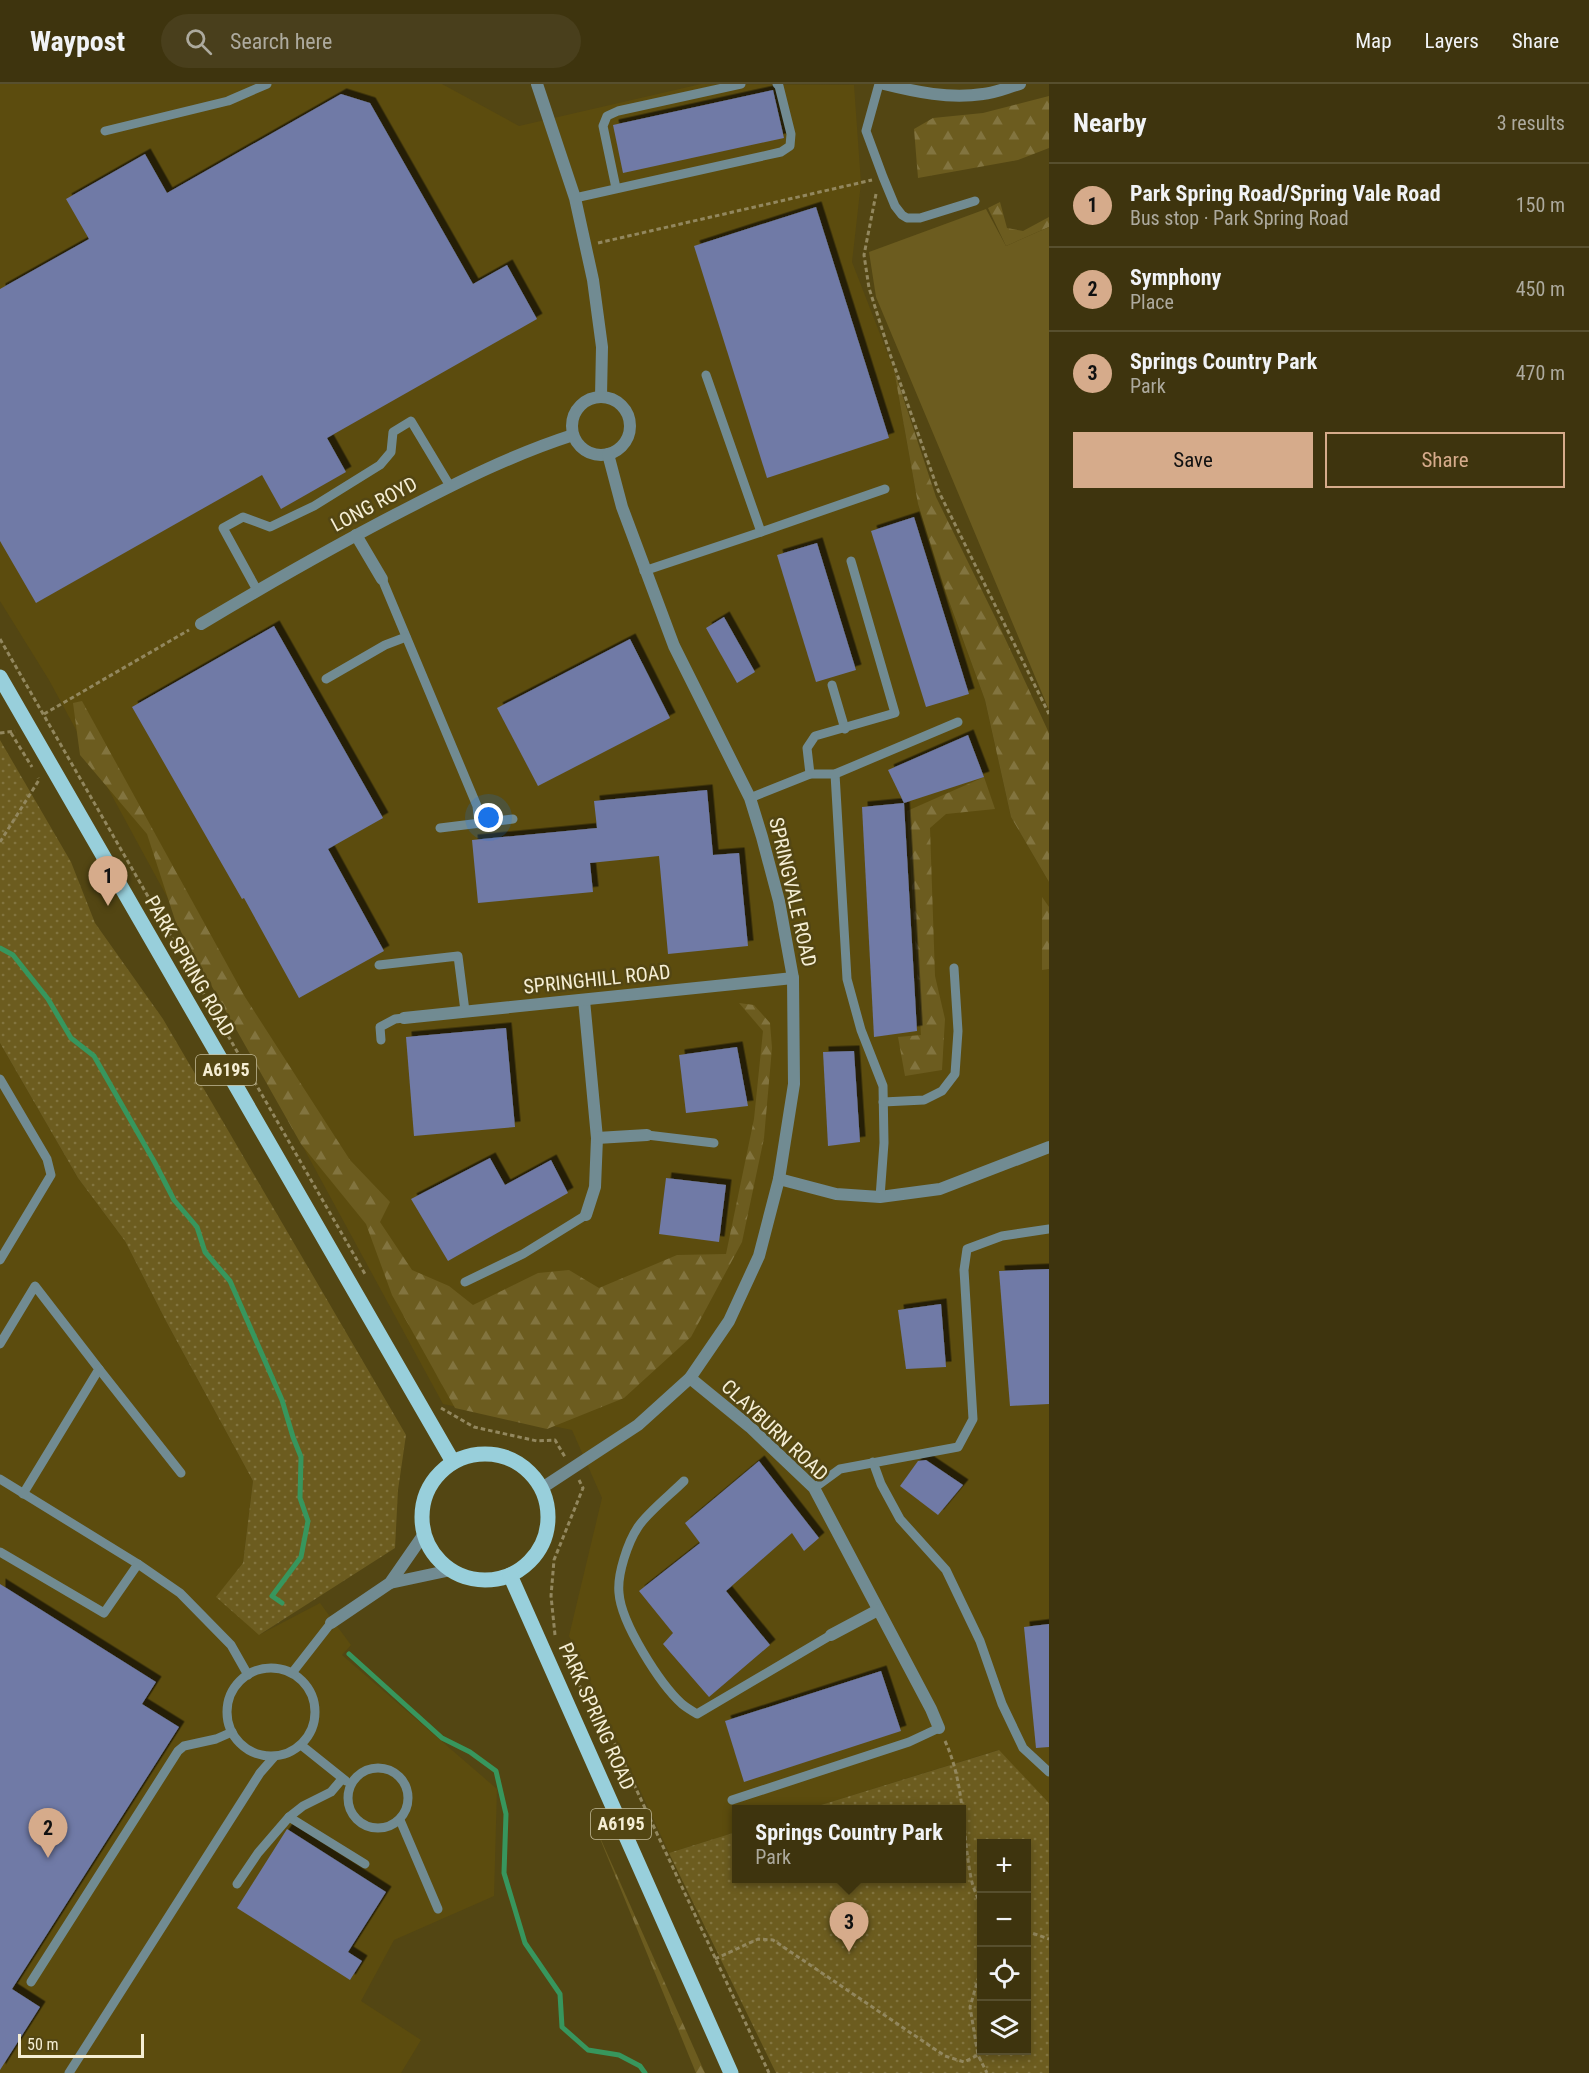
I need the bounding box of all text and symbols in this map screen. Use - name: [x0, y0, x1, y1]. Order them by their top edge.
- search box: [161, 14, 581, 68]
- text: Waypost: [30, 25, 125, 58]
- icon: search: [182, 25, 215, 58]
- text: Search here: [230, 29, 332, 54]
- text: Map: [1355, 29, 1392, 53]
- text: Layers: [1425, 29, 1479, 53]
- text: Share: [1512, 29, 1559, 53]
- text: Nearby: [1073, 108, 1147, 138]
- text: 3 results: [1497, 111, 1565, 135]
- text: Park Spring Road/Spring Vale Road: [1130, 181, 1441, 206]
- text: 1: [1087, 193, 1098, 217]
- text: 150 m: [1516, 193, 1565, 217]
- text: Bus stop · Park Spring Road: [1130, 206, 1349, 230]
- text: Symphony: [1130, 265, 1221, 290]
- text: 2: [1087, 277, 1098, 301]
- text: 450 m: [1516, 277, 1565, 301]
- text: Place: [1130, 290, 1174, 314]
- text: Springs Country Park: [1130, 349, 1317, 374]
- text: 3: [1087, 361, 1098, 385]
- text: 470 m: [1516, 361, 1565, 385]
- text: Park: [1130, 374, 1166, 398]
- button: Save: [1073, 432, 1313, 488]
- button: Share: [1325, 432, 1565, 488]
- street label: LONG ROYD: [327, 471, 421, 537]
- your location: [474, 803, 503, 832]
- street label: SPRINGVALE ROAD: [764, 815, 822, 969]
- pin: 1: [88, 856, 128, 906]
- street label: PARK SPRING ROAD: [140, 891, 240, 1041]
- street label: SPRINGHILL ROAD: [522, 959, 672, 999]
- road number: A6195: [196, 1055, 256, 1085]
- street label: CLAYBURN ROAD: [717, 1374, 833, 1486]
- street label: PARK SPRING ROAD: [554, 1639, 640, 1793]
- popup: [732, 1805, 966, 1883]
- pin: 2: [28, 1808, 68, 1858]
- road number: A6195: [591, 1809, 651, 1839]
- text: Springs Country Park: [755, 1820, 943, 1845]
- map controls: [977, 1839, 1031, 2055]
- button: +: [977, 1839, 1031, 1893]
- text: Park: [755, 1845, 791, 1869]
- button: −: [977, 1893, 1031, 1947]
- pin: 3: [830, 1902, 868, 1952]
- button: locate: [977, 1947, 1031, 2001]
- button: layers: [977, 2001, 1031, 2055]
- scale bar: [18, 2031, 144, 2058]
- text: 50 m: [27, 2035, 59, 2054]

